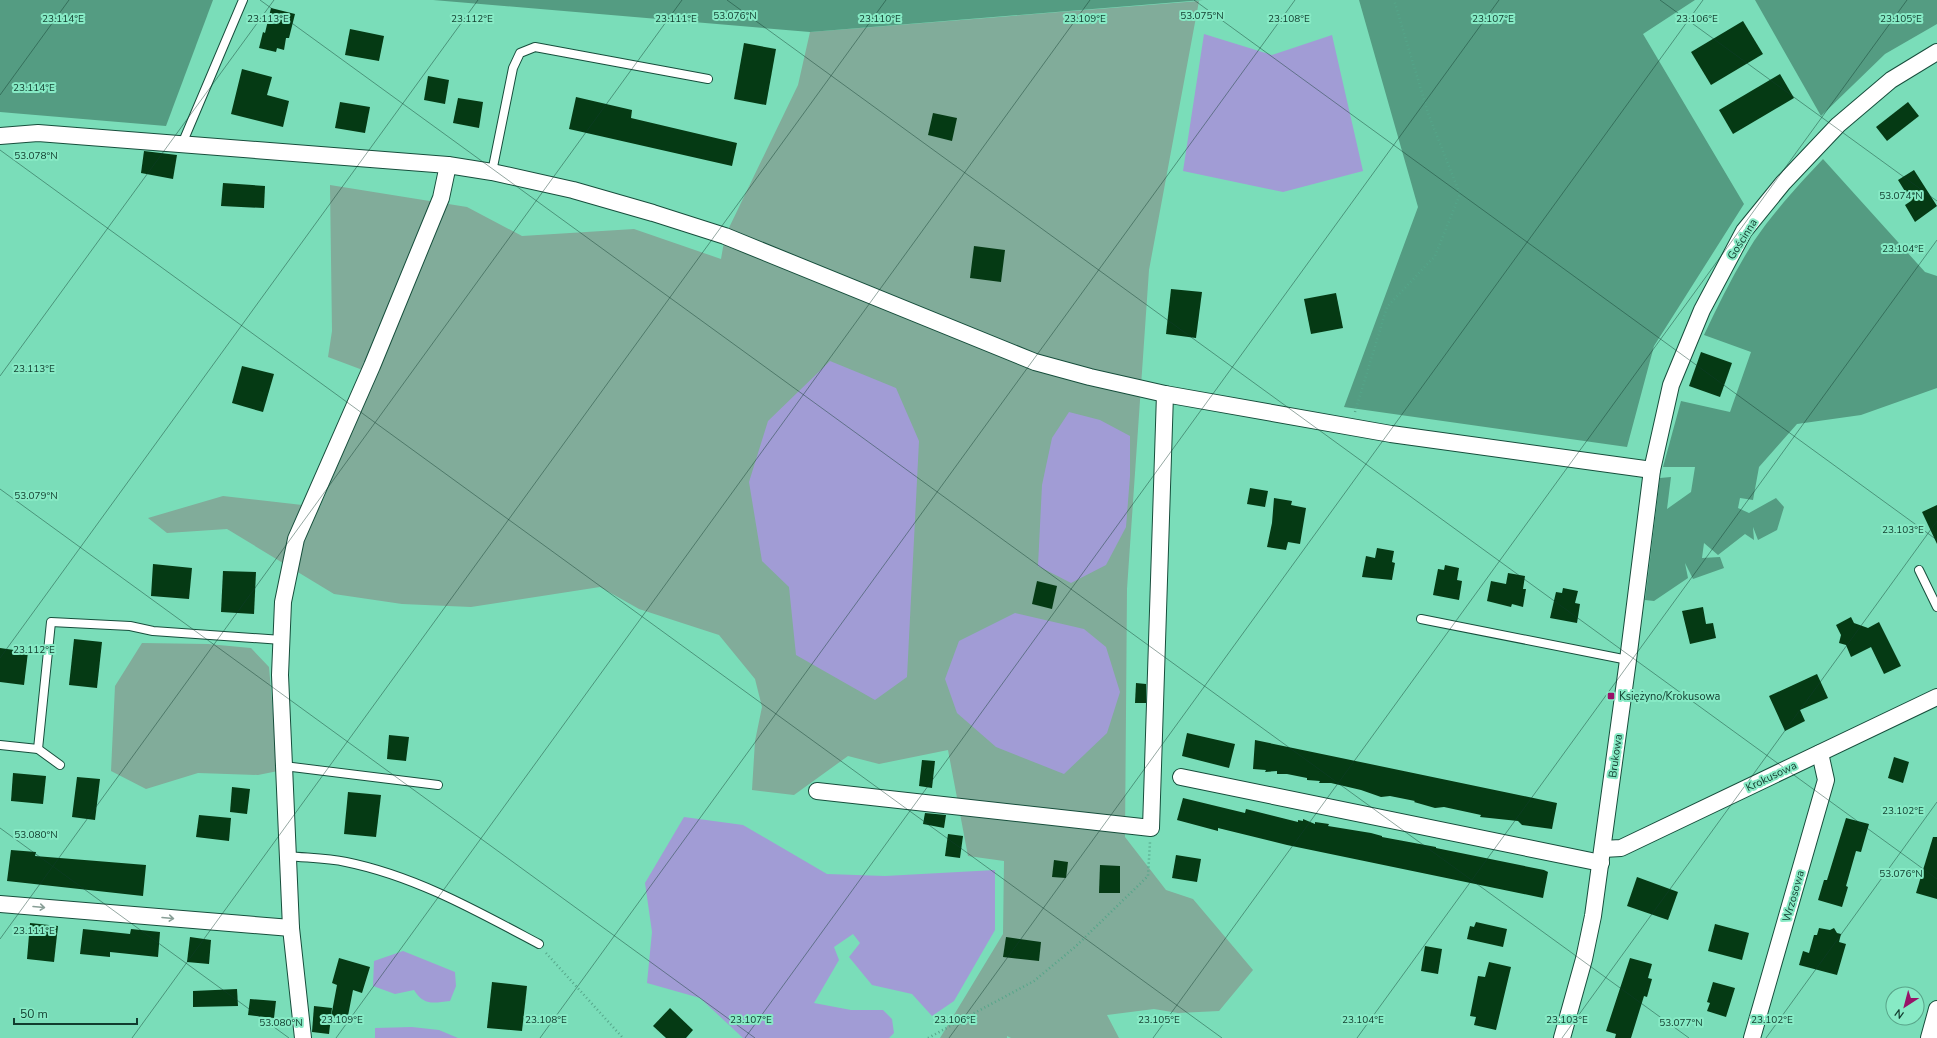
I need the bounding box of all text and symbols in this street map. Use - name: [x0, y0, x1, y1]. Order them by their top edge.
- text: 53.076°N: [713, 9, 757, 23]
- text: 53.075°N: [1180, 9, 1224, 23]
- text: 23.114°E: [42, 12, 84, 26]
- text: 23.113°E: [247, 12, 289, 26]
- text: 23.112°E: [451, 12, 493, 26]
- text: 23.111°E: [655, 12, 697, 26]
- text: 23.110°E: [859, 12, 901, 26]
- text: 23.109°E: [1064, 12, 1106, 26]
- text: 23.108°E: [1268, 12, 1310, 26]
- text: 23.107°E: [1472, 12, 1514, 26]
- text: 23.106°E: [1676, 12, 1718, 26]
- text: 23.105°E: [1880, 12, 1922, 26]
- text: 23.114°E: [13, 81, 55, 95]
- text: 53.078°N: [14, 149, 58, 163]
- text: 53.074°N: [1879, 189, 1923, 203]
- street label: Gościnna: [1724, 216, 1761, 262]
- text: 23.104°E: [1882, 242, 1924, 256]
- text: 23.113°E: [13, 362, 55, 376]
- text: 53.079°N: [14, 489, 58, 503]
- text: 23.103°E: [1882, 523, 1924, 537]
- text: 23.112°E: [13, 643, 55, 657]
- place label: Księżyno/Krokusowa: [1619, 689, 1721, 704]
- marker: Księżyno/Krokusowa: [1606, 691, 1616, 701]
- street label: Brukowa: [1605, 733, 1626, 779]
- street label: Krokusowa: [1743, 758, 1799, 795]
- text: 23.102°E: [1882, 804, 1924, 818]
- text: 53.080°N: [14, 828, 58, 842]
- text: 53.076°N: [1879, 867, 1923, 881]
- street label: Wrzosowa: [1779, 869, 1808, 924]
- one-way arrow: [32, 904, 45, 911]
- one-way arrow: [161, 914, 174, 922]
- text: 23.111°E: [13, 924, 55, 938]
- north arrow: [1885, 986, 1925, 1026]
- scale bar: [14, 1000, 137, 1026]
- text: N: [1892, 1005, 1907, 1022]
- text: 50 m: [20, 1006, 48, 1022]
- text: 23.109°E: [321, 1013, 363, 1027]
- text: 23.108°E: [525, 1013, 567, 1027]
- text: 23.107°E: [730, 1013, 772, 1027]
- text: 23.106°E: [934, 1013, 976, 1027]
- text: 23.105°E: [1138, 1013, 1180, 1027]
- text: 23.104°E: [1342, 1013, 1384, 1027]
- text: 23.103°E: [1546, 1013, 1588, 1027]
- text: 23.102°E: [1751, 1013, 1793, 1027]
- text: 53.080°N: [259, 1016, 303, 1030]
- text: 53.077°N: [1659, 1016, 1703, 1030]

